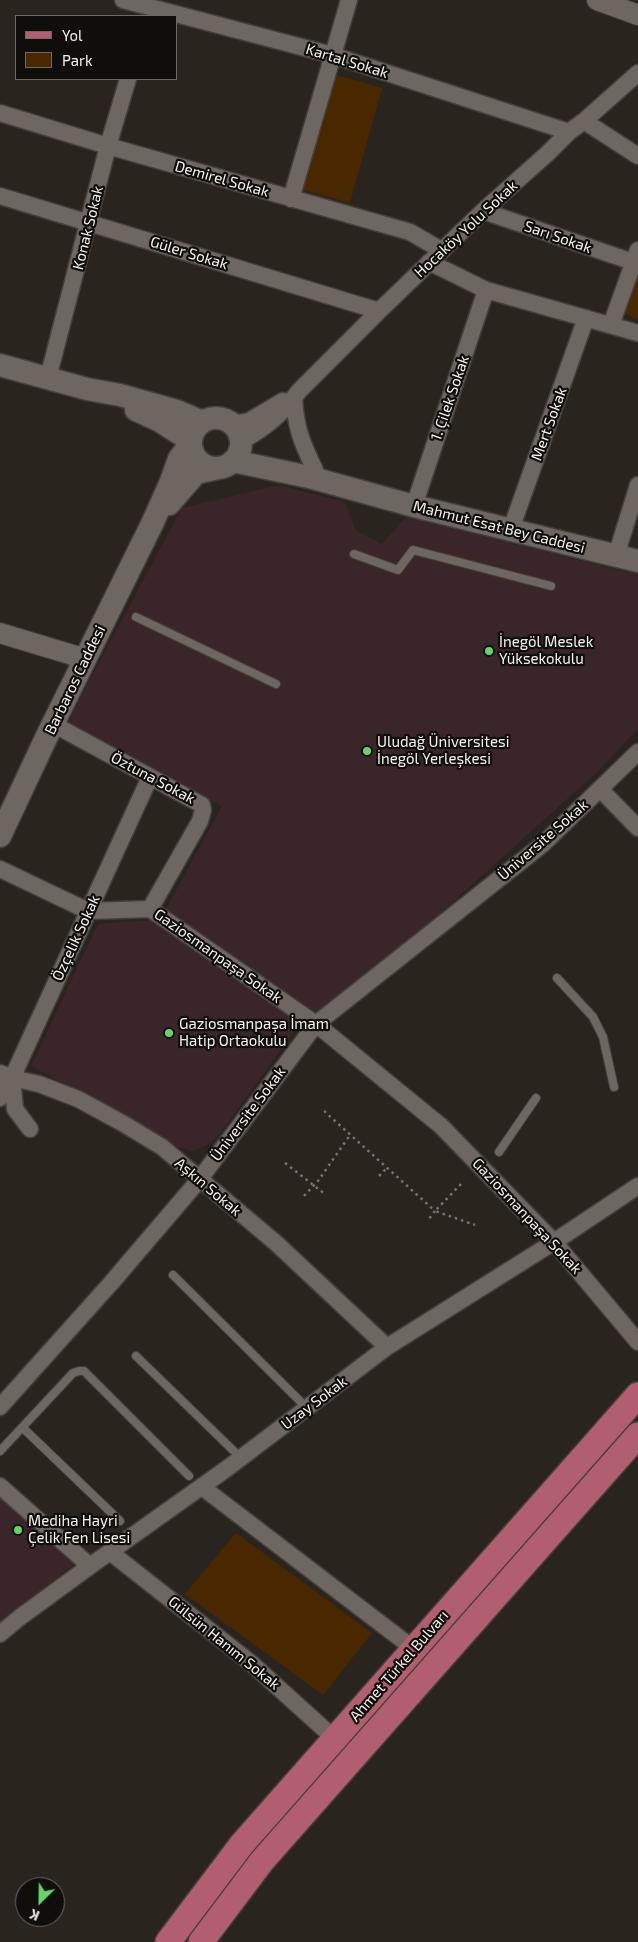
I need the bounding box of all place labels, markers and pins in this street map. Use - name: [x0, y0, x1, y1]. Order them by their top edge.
- place label: İnegöl Meslek Yüksekokulu: [499, 633, 593, 668]
- marker: İnegöl Meslek Yüksekokulu: [483, 645, 495, 657]
- place label: Uludağ Üniversitesi İnegöl Yerleşkesi: [377, 733, 509, 768]
- marker: Uludağ Üniversitesi İnegöl Yerleşkesi: [361, 745, 373, 757]
- place label: Gaziosmanpaşa İmam Hatip Ortaokulu: [179, 1015, 329, 1050]
- marker: Gaziosmanpaşa İmam Hatip Ortaokulu: [163, 1027, 175, 1039]
- place label: Mediha Hayri Çelik Fen Lisesi: [28, 1512, 130, 1547]
- marker: Mediha Hayri Çelik Fen Lisesi: [12, 1524, 24, 1536]

